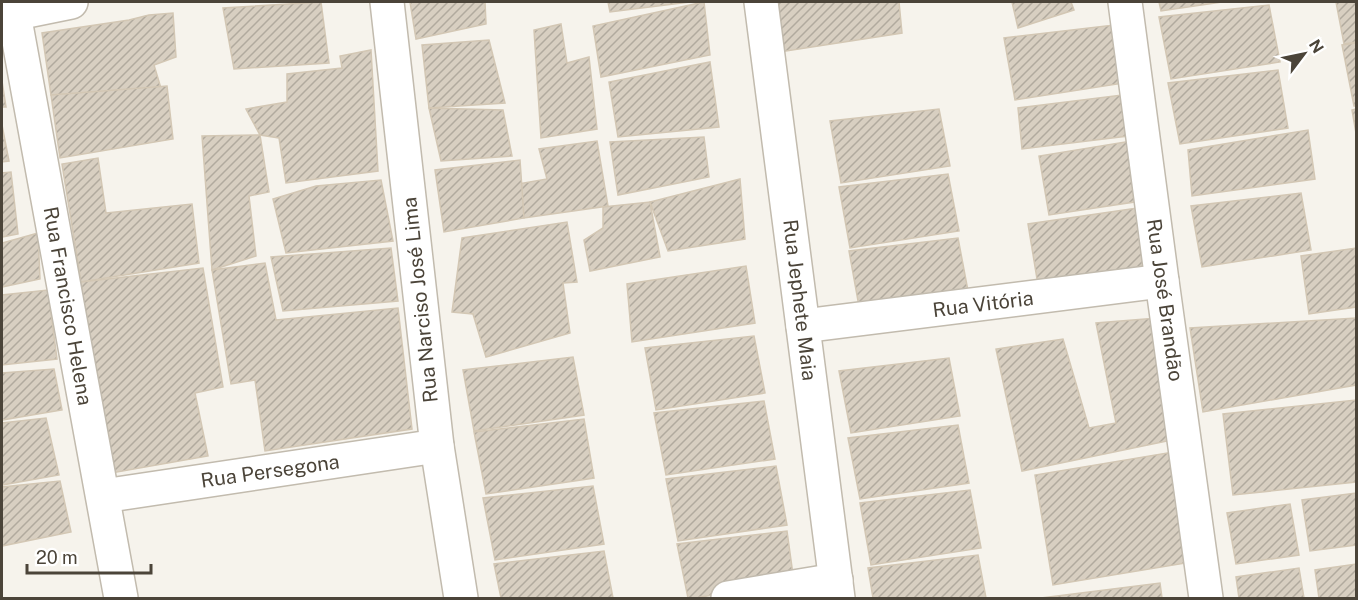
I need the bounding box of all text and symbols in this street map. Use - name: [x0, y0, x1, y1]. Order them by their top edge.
- north arrow: [1274, 24, 1334, 84]
- text: N: [1305, 36, 1328, 57]
- street label: Rua Narciso José Lima: [397, 196, 443, 404]
- street label: Rua Francisco Helena: [39, 205, 97, 407]
- street label: Rua José Brandão: [1142, 217, 1188, 383]
- street label: Rua Jephete Maia: [778, 218, 822, 382]
- street label: Rua Vitória: [931, 286, 1035, 322]
- street label: Rua Persegona: [199, 449, 341, 493]
- scale bar: [27, 537, 152, 575]
- text: 20 m: [36, 547, 78, 568]

